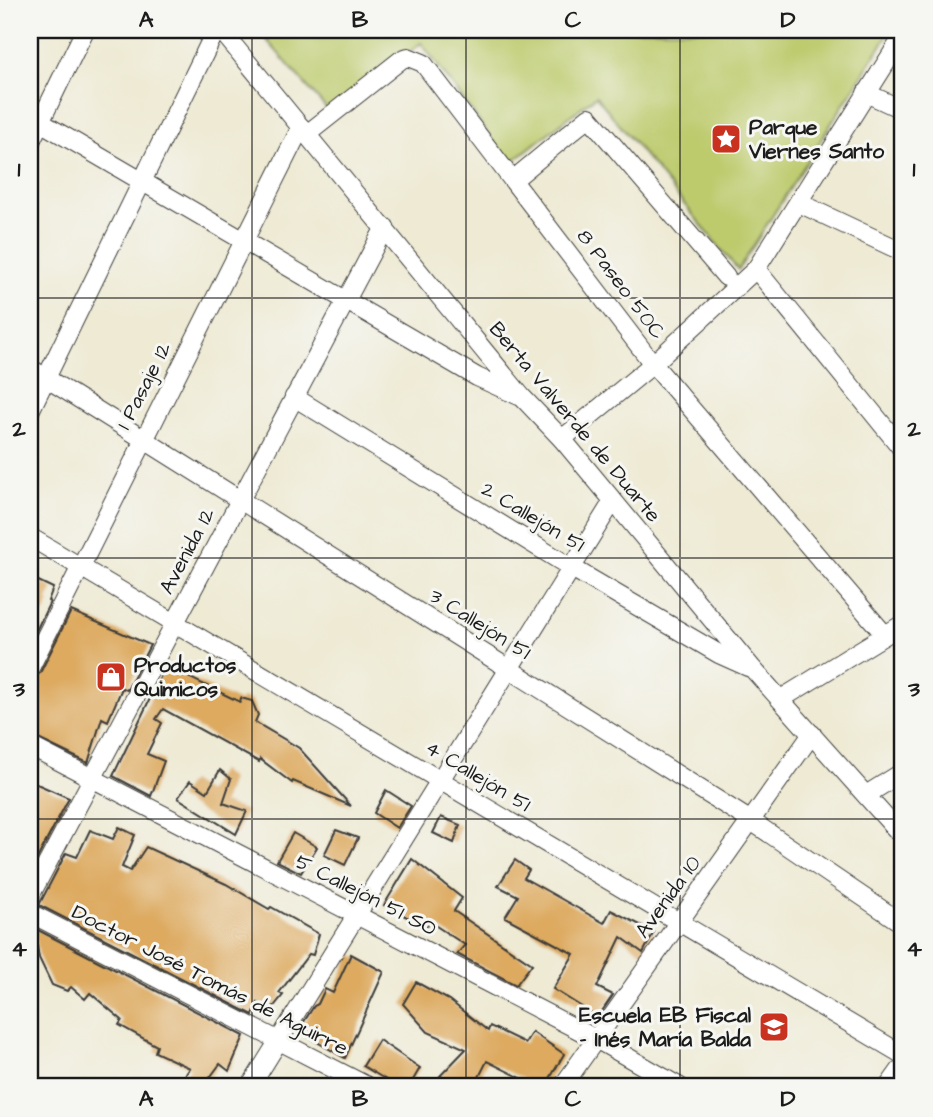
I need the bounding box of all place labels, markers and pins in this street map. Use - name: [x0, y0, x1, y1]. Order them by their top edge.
- place label: Parque Viernes Santo: [748, 113, 884, 166]
- place icon: Parque Viernes Santo: [709, 122, 743, 156]
- place label: Productos Quimicos: [134, 651, 237, 704]
- shop icon: Productos Quimicos: [94, 660, 128, 694]
- place label: Escuela EB Fiscal - Inés María Balda: [579, 1001, 752, 1054]
- school or university icon: Escuela EB Fiscal - Inés María Balda: [757, 1010, 791, 1044]

